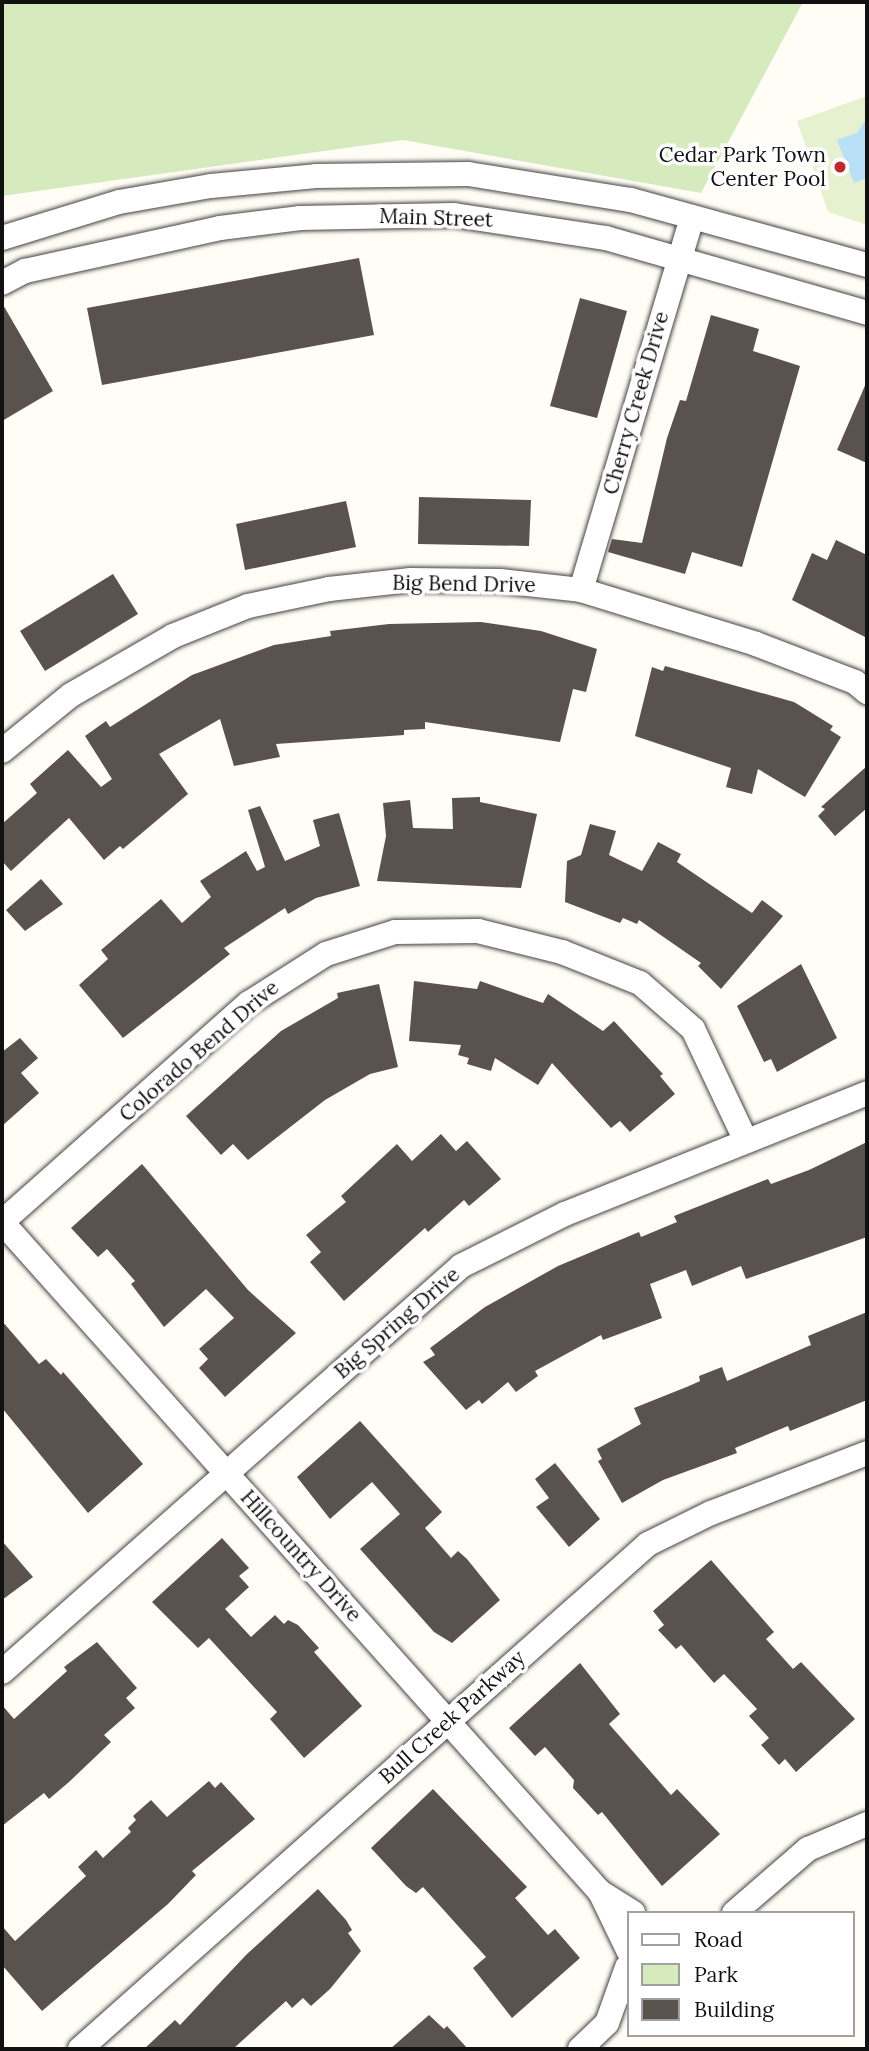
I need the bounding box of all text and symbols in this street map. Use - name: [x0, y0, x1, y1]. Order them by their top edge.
- place label: Cedar Park Town Center Pool: [659, 142, 826, 192]
- marker: Cedar Park Town Center Pool: [832, 159, 848, 175]
- street label: Main Street: [379, 203, 493, 233]
- street label: Cherry Creek Drive: [598, 308, 674, 498]
- street label: Big Bend Drive: [392, 570, 536, 598]
- street label: Colorado Bend Drive: [114, 975, 284, 1127]
- street label: Big Spring Drive: [329, 1262, 465, 1384]
- street label: Hillcountry Drive: [235, 1485, 367, 1627]
- street label: Bull Creek Parkway: [374, 1645, 530, 1789]
- legend: [628, 1911, 855, 2037]
- text: Road: [694, 1926, 743, 1953]
- text: Park: [694, 1961, 738, 1988]
- text: Building: [694, 1996, 774, 2023]

